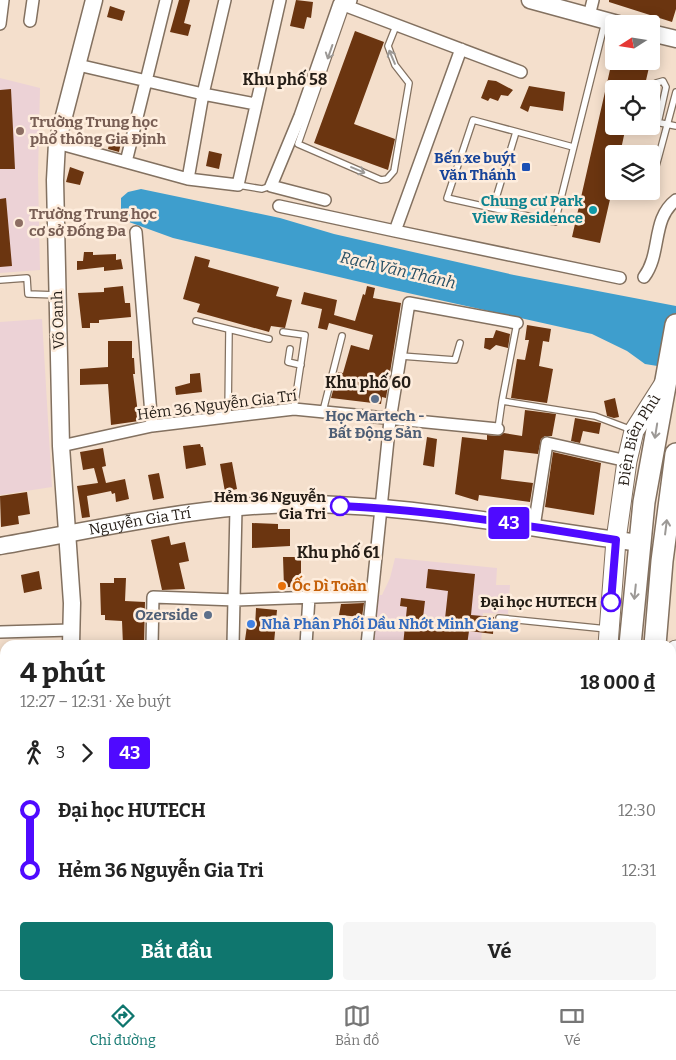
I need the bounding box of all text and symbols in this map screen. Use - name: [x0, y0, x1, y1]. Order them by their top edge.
- north arrow: [605, 15, 660, 70]
- map controls: [605, 15, 660, 200]
- one-way arrow: [325, 44, 334, 59]
- one-way arrow: [387, 50, 396, 65]
- district label: Khu phố 58: [243, 69, 327, 89]
- button: locate: [605, 80, 660, 135]
- place label: Trường Trung học phổ thông Gia Định: [30, 113, 166, 148]
- marker: Trường Trung học phổ thông Gia Định: [14, 125, 26, 137]
- button: layers: [605, 145, 660, 200]
- place label: Bến xe buýt Văn Thánh: [434, 149, 516, 184]
- marker: Bến xe buýt Văn Thánh: [520, 161, 532, 173]
- one-way arrow: [350, 165, 365, 175]
- place label: Chung cư Park View Residence: [472, 192, 583, 227]
- marker: Chung cư Park View Residence: [587, 204, 599, 216]
- place label: Trường Trung học cơ sở Đống Đa: [29, 205, 157, 240]
- marker: Trường Trung học cơ sở Đống Đa: [13, 217, 25, 229]
- water label: Rạch Văn Thánh: [338, 247, 458, 293]
- street label: Võ Oanh: [48, 290, 68, 350]
- district label: Khu phố 60: [325, 372, 411, 392]
- street label: Hẻm 36 Nguyễn Gia Trí: [136, 386, 298, 424]
- street label: Điện Biên Phủ: [615, 391, 664, 487]
- marker: Học Martech - Bất Động Sản: [369, 393, 381, 405]
- place label: Học Martech - Bất Động Sản: [325, 407, 425, 442]
- one-way arrow: [651, 423, 661, 439]
- place label: Hẻm 36 Nguyễn Gia Tri: [214, 487, 326, 523]
- marker: Hẻm 36 Nguyễn Gia Tri: [330, 496, 350, 516]
- street label: Nguyễn Gia Trí: [87, 504, 193, 539]
- line badge: 43: [486, 507, 532, 539]
- text: 43: [498, 512, 520, 534]
- one-way arrow: [661, 519, 671, 535]
- district label: Khu phố 61: [297, 542, 379, 562]
- place label: Ốc Dì Toàn: [292, 575, 367, 595]
- marker: Ốc Dì Toàn: [276, 580, 288, 592]
- one-way arrow: [631, 584, 640, 600]
- marker: Đại học HUTECH: [601, 592, 621, 612]
- place label: Đại học HUTECH: [480, 593, 597, 611]
- place label: Ozerside: [135, 606, 198, 624]
- marker: Ozerside: [202, 609, 214, 621]
- place label: Nhà Phân Phối Dầu Nhớt Minh Giang: [261, 615, 519, 633]
- marker: Nhà Phân Phối Dầu Nhớt Minh Giang: [245, 618, 257, 630]
- text: 4 phút: [20, 656, 106, 689]
- text: 18 000 ₫: [580, 671, 656, 694]
- text: 12:27 – 12:31 · Xe buýt: [20, 692, 171, 711]
- icon: walk: [20, 739, 48, 767]
- icon: forward: [73, 739, 101, 767]
- text: 43: [119, 742, 140, 764]
- text: 3: [56, 743, 65, 762]
- text: Đại học HUTECH: [58, 799, 206, 822]
- text: 12:30: [618, 801, 656, 820]
- text: Hẻm 36 Nguyễn Gia Tri: [58, 859, 264, 882]
- text: 12:31: [622, 861, 656, 880]
- button: Bắt đầu: [20, 922, 333, 980]
- button: Vé: [343, 922, 656, 980]
- tab: Chỉ đường: [90, 1002, 156, 1049]
- tab: Bản đồ: [335, 1002, 379, 1049]
- tab: Vé: [558, 1002, 586, 1049]

